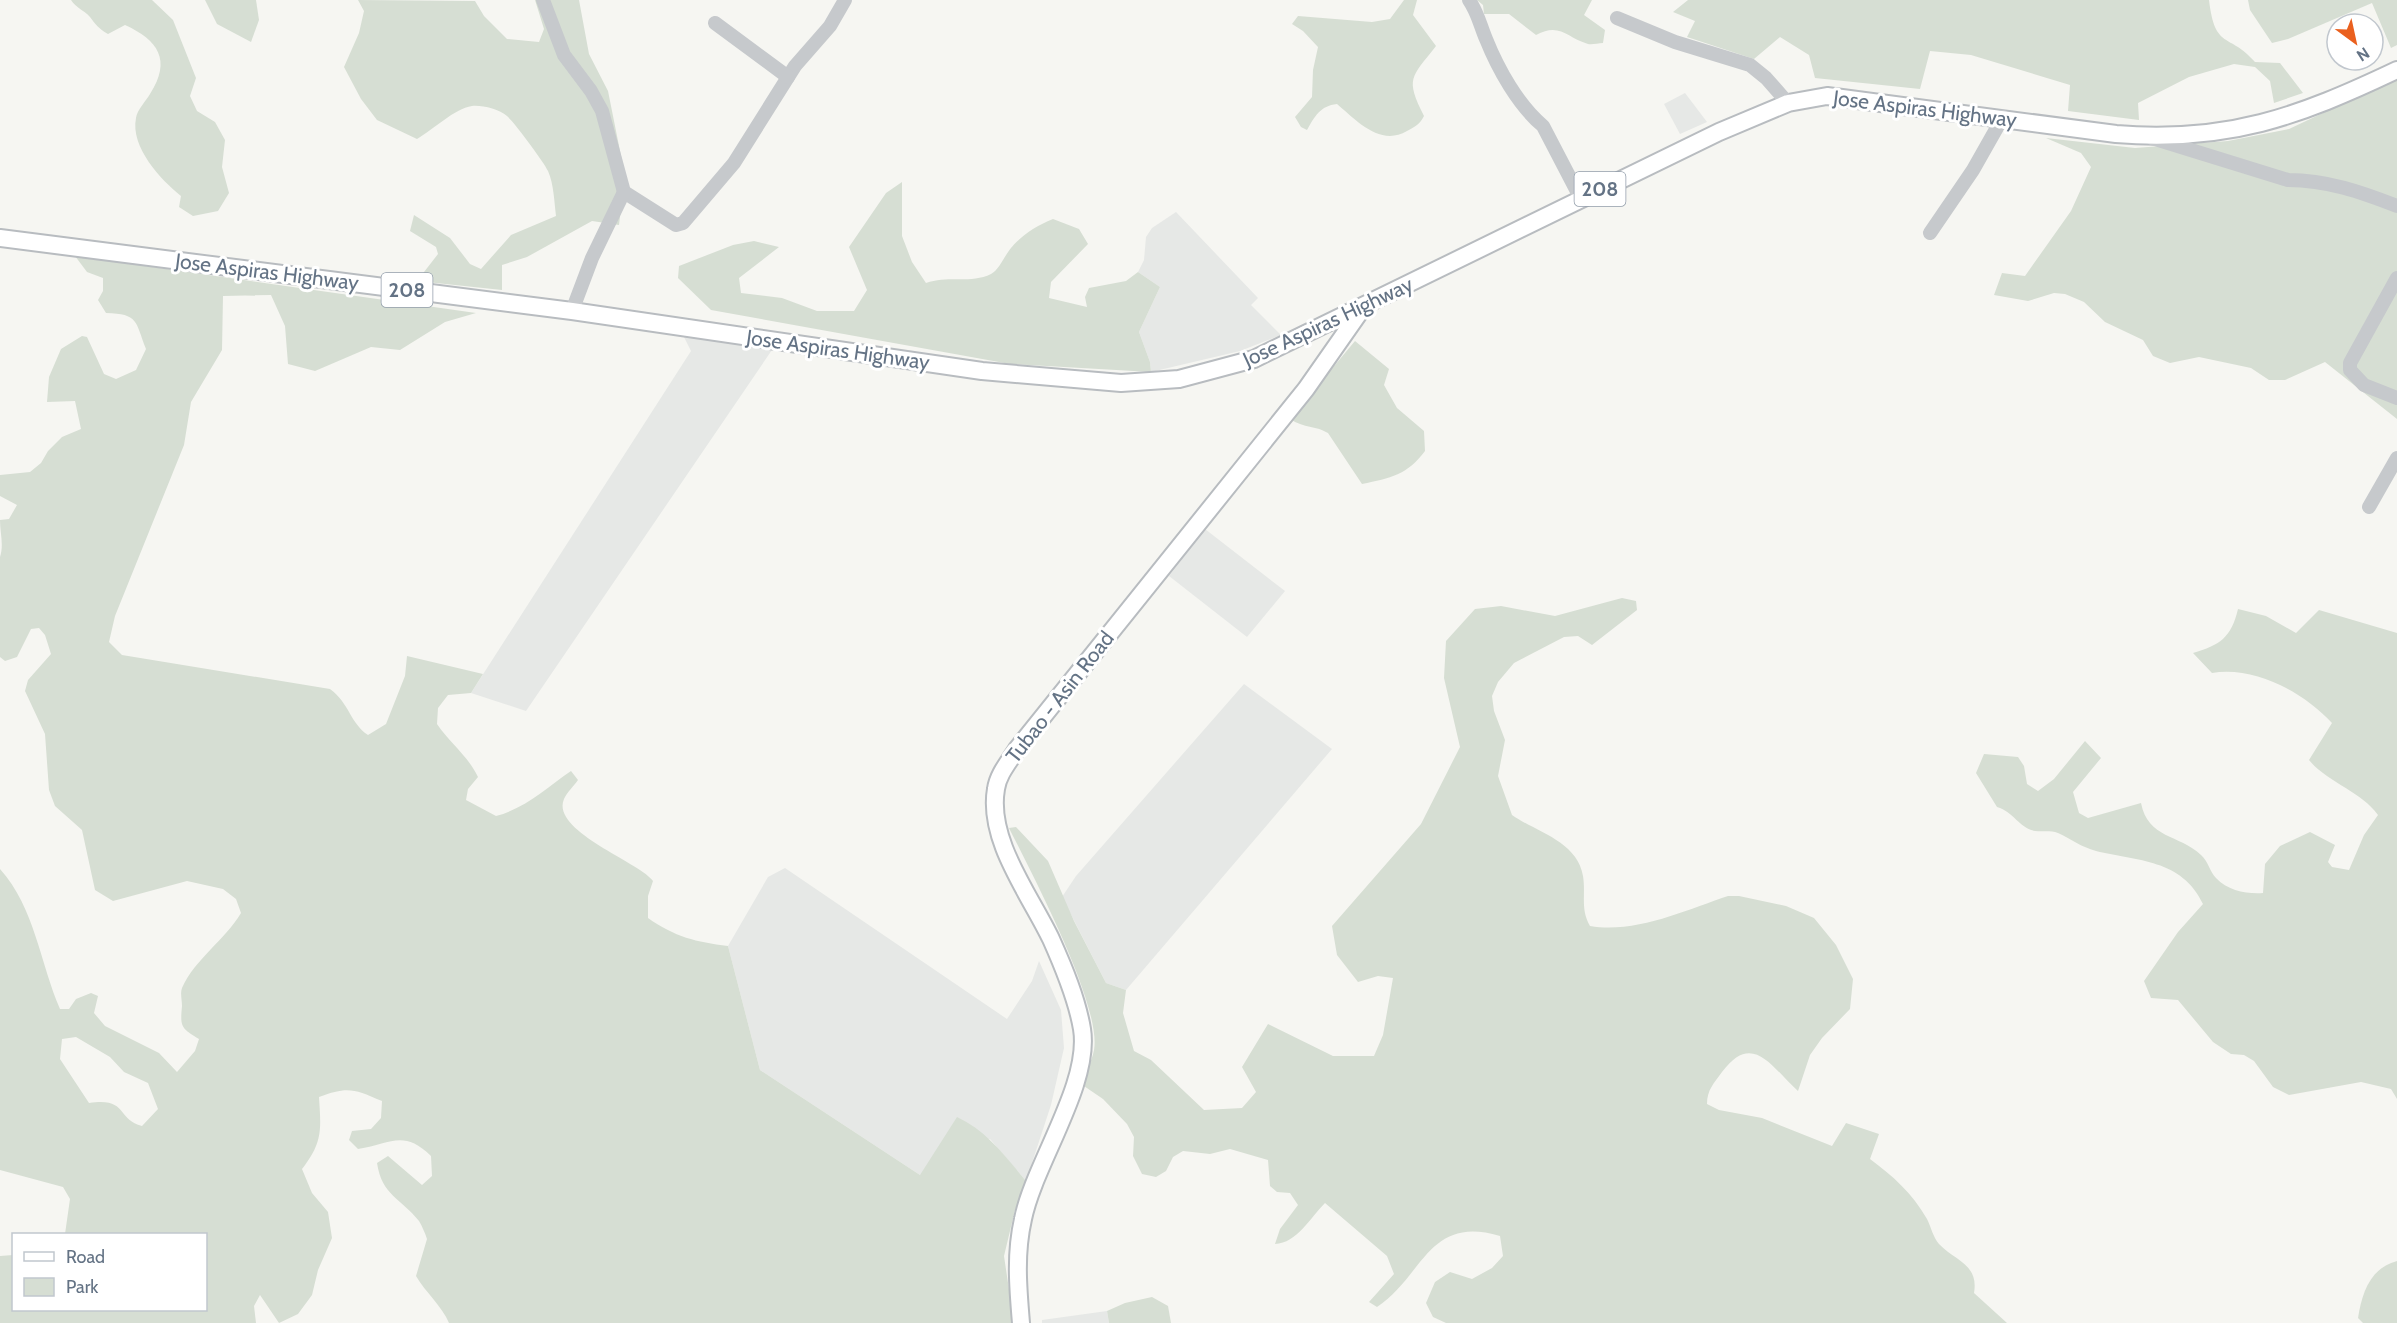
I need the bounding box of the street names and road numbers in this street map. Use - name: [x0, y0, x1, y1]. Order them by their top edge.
- street label: Jose Aspiras Highway: [1831, 85, 2019, 132]
- road number: 208: [1574, 172, 1626, 206]
- street label: Jose Aspiras Highway: [173, 248, 361, 295]
- street label: Jose Aspiras Highway: [1238, 271, 1417, 372]
- road number: 208: [382, 273, 432, 307]
- street label: Jose Aspiras Highway: [744, 324, 932, 375]
- street label: Tubao - Asin Road: [1000, 626, 1119, 767]

